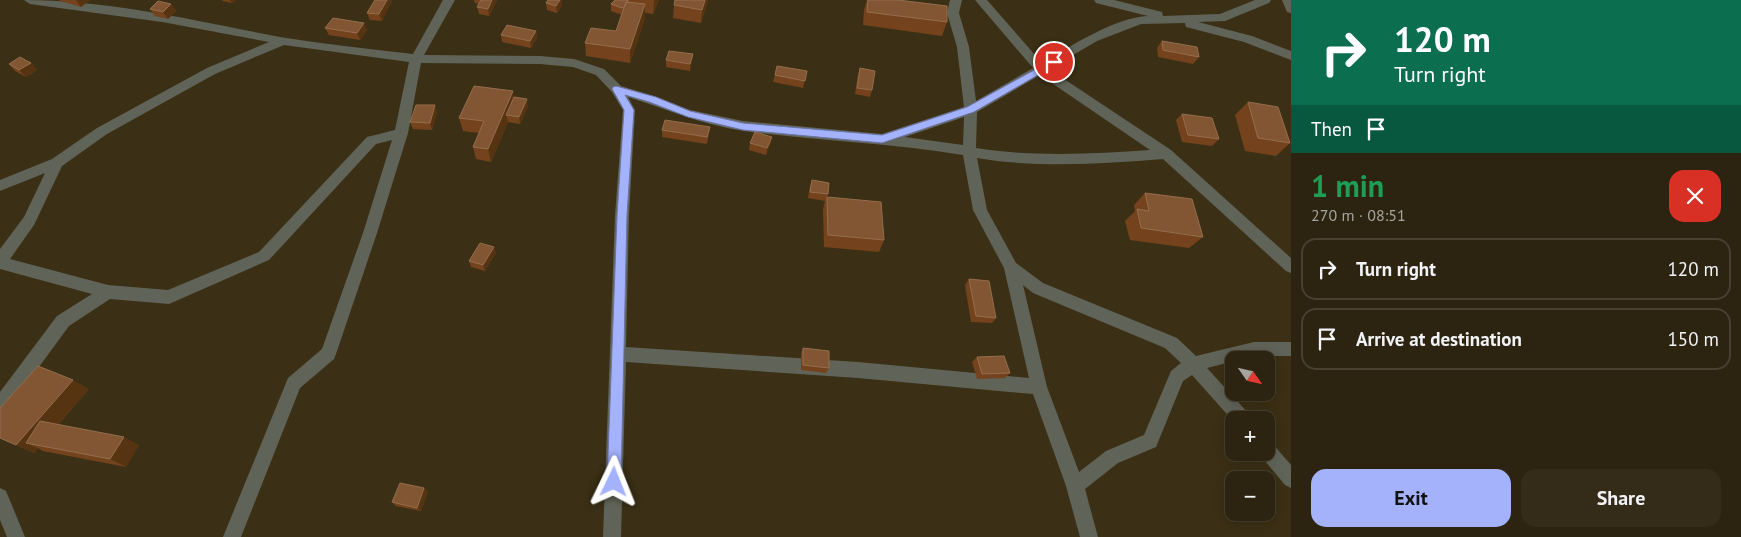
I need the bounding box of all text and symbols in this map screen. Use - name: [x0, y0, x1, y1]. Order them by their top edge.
- text: 120 m: [1394, 16, 1491, 62]
- icon: right: [1311, 20, 1376, 85]
- pin: [1033, 41, 1075, 83]
- icon: arrive: [1040, 48, 1068, 76]
- text: Turn right: [1394, 60, 1486, 88]
- icon: arrive: [1362, 115, 1390, 143]
- text: Then: [1311, 117, 1352, 141]
- text: 1 min: [1311, 166, 1384, 205]
- button: close: [1669, 170, 1721, 222]
- text: 270 m · 08:51: [1311, 205, 1406, 225]
- icon: right: [1313, 255, 1341, 283]
- text: Turn right: [1356, 257, 1436, 281]
- text: 120 m: [1667, 257, 1719, 281]
- icon: arrive: [1313, 325, 1341, 353]
- text: Arrive at destination: [1356, 327, 1522, 351]
- text: 150 m: [1667, 327, 1719, 351]
- north arrow: [1225, 351, 1275, 401]
- map controls: [1225, 351, 1275, 521]
- button: +: [1225, 411, 1275, 461]
- position arrow: [587, 455, 639, 507]
- button: Exit: [1311, 469, 1511, 527]
- button: Share: [1521, 469, 1721, 527]
- button: −: [1225, 471, 1275, 521]

